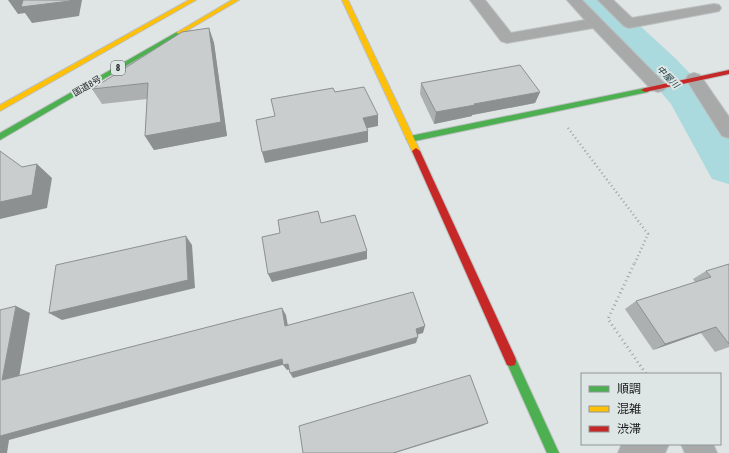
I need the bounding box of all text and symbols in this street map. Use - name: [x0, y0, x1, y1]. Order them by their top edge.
- road number: 8: [111, 61, 125, 75]
- water label: 中屋川: [655, 64, 682, 91]
- street label: 国道8号: [71, 74, 103, 98]
- legend: [581, 373, 721, 445]
- text: 順調: [617, 382, 641, 396]
- text: 混雑: [617, 402, 641, 416]
- text: 渋滞: [617, 422, 641, 436]

